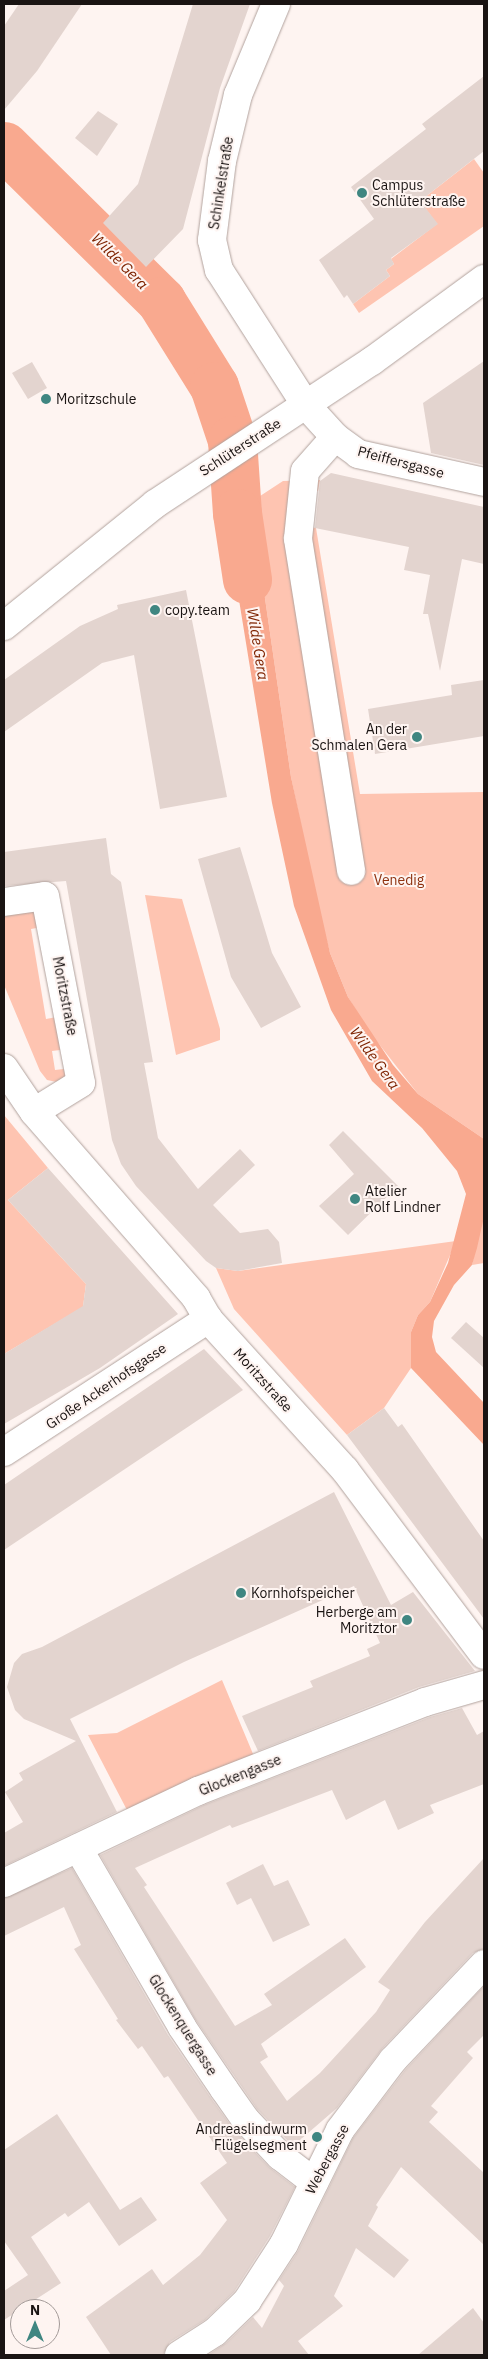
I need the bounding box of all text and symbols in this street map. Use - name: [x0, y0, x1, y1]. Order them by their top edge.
- street label: Schinkelstraße: [205, 135, 237, 231]
- place label: Campus Schlüterstraße: [372, 177, 465, 210]
- marker: Campus Schlüterstraße: [356, 187, 368, 199]
- water label: Wilde Gera: [88, 229, 152, 293]
- place label: Moritzschule: [56, 391, 137, 407]
- marker: Moritzschule: [40, 393, 52, 405]
- street label: Schlüterstraße: [196, 415, 284, 479]
- street label: Pfeiffersgasse: [356, 442, 446, 482]
- place label: copy.team: [165, 602, 230, 618]
- marker: copy.team: [149, 604, 161, 616]
- water label: Wilde Gera: [243, 607, 273, 681]
- place label: An der Schmalen Gera: [311, 721, 407, 754]
- marker: An der Schmalen Gera: [411, 731, 423, 743]
- park label: Venedig: [374, 872, 424, 888]
- street label: Moritzstraße: [49, 955, 81, 1037]
- water label: Wilde Gera: [346, 1023, 404, 1093]
- place label: Atelier Rolf Lindner: [365, 1183, 441, 1216]
- marker: Atelier Rolf Lindner: [349, 1193, 361, 1205]
- street label: Große Ackerhofsgasse: [43, 1339, 169, 1433]
- street label: Moritzstraße: [230, 1345, 296, 1415]
- place label: Kornhofspeicher: [251, 1585, 355, 1601]
- marker: Kornhofspeicher: [235, 1587, 247, 1599]
- place label: Herberge am Moritztor: [316, 1604, 397, 1636]
- marker: Herberge am Moritztor: [401, 1614, 413, 1626]
- street label: Glockengasse: [196, 1751, 284, 1799]
- street label: Glockenquergasse: [145, 1971, 221, 2079]
- place label: Andreaslindwurm Flügelsegment: [195, 2121, 307, 2154]
- street label: Webergasse: [302, 2121, 352, 2197]
- marker: Andreaslindwurm Flügelsegment: [311, 2131, 323, 2143]
- north arrow: [10, 2299, 60, 2349]
- text: N: [30, 2301, 40, 2319]

